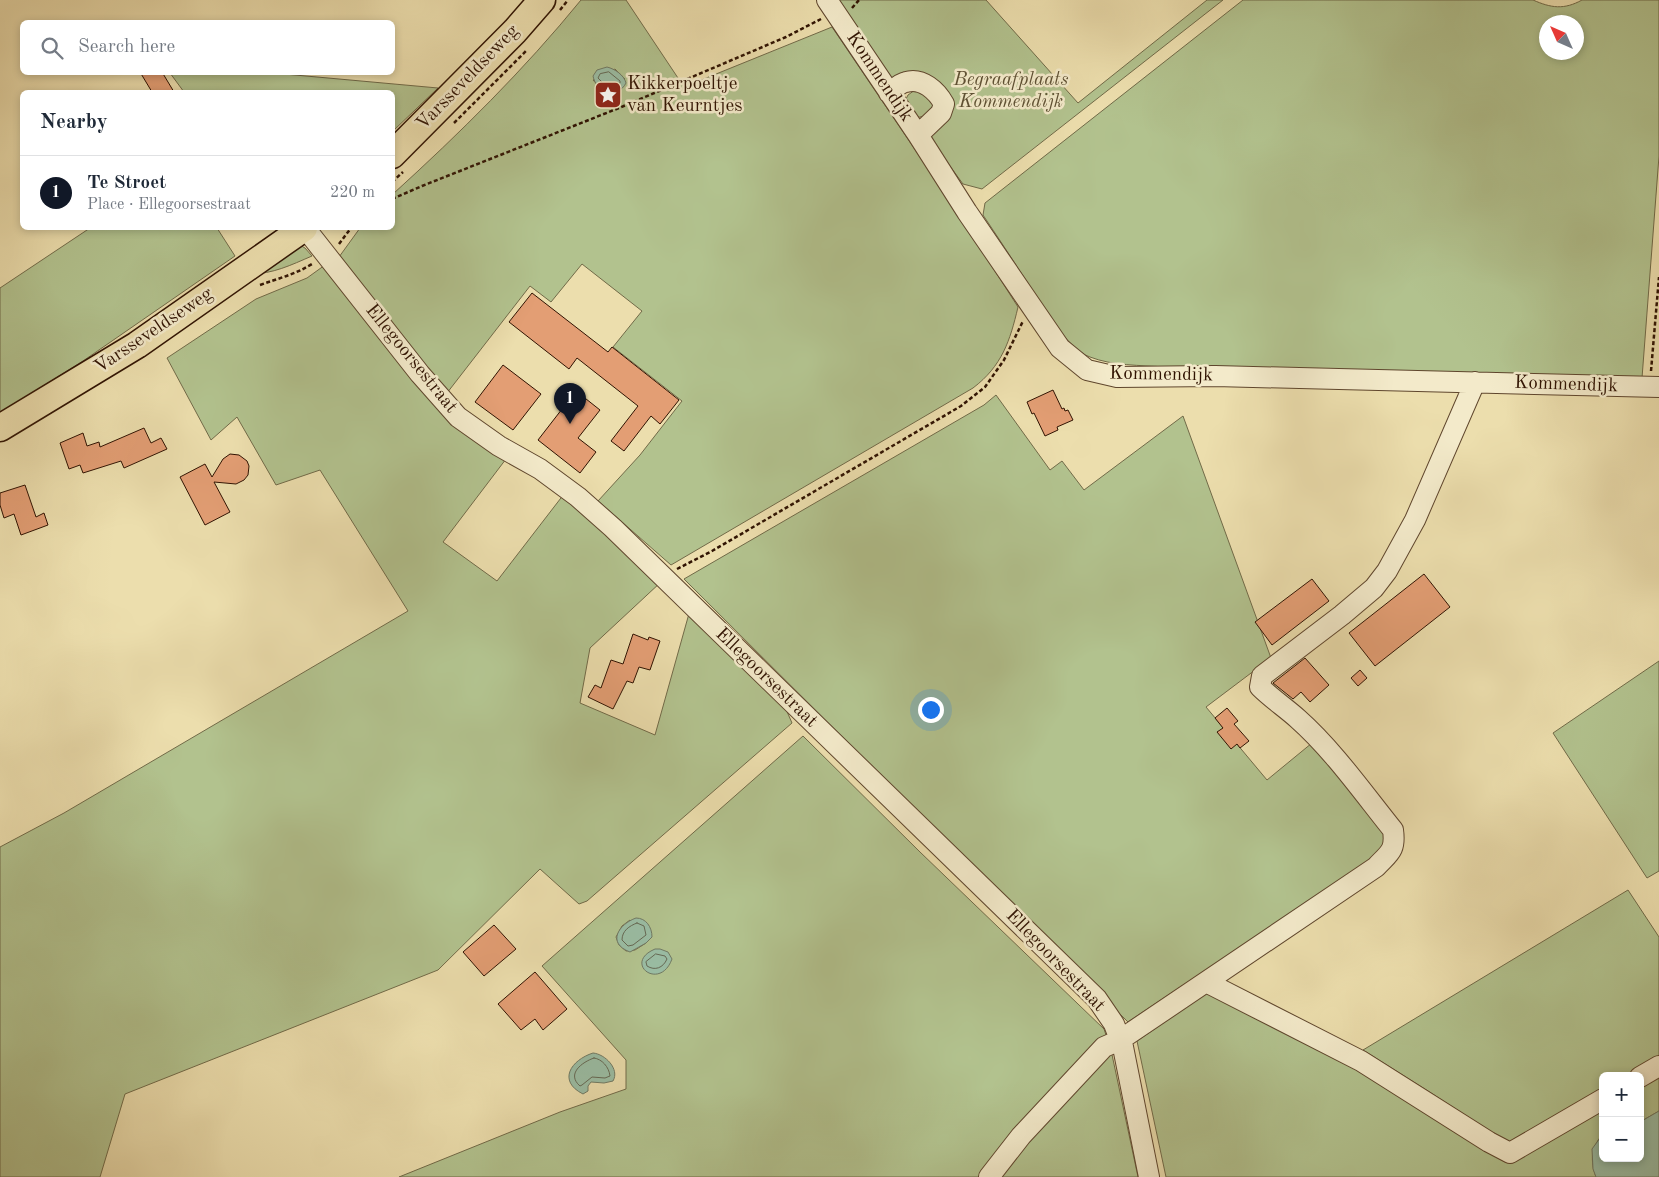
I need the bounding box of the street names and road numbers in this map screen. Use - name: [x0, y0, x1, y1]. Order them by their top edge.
- street label: Varsseveldseweg: [413, 21, 523, 134]
- street label: Kommendijk: [842, 29, 916, 126]
- street label: Varsseveldseweg: [91, 284, 217, 378]
- street label: Ellegoorsestraat: [361, 301, 461, 417]
- street label: Kommendijk: [1109, 365, 1213, 385]
- street label: Kommendijk: [1514, 374, 1618, 396]
- street label: Ellegoorsestraat: [711, 625, 821, 731]
- street label: Ellegoorsestraat: [1002, 906, 1108, 1016]

